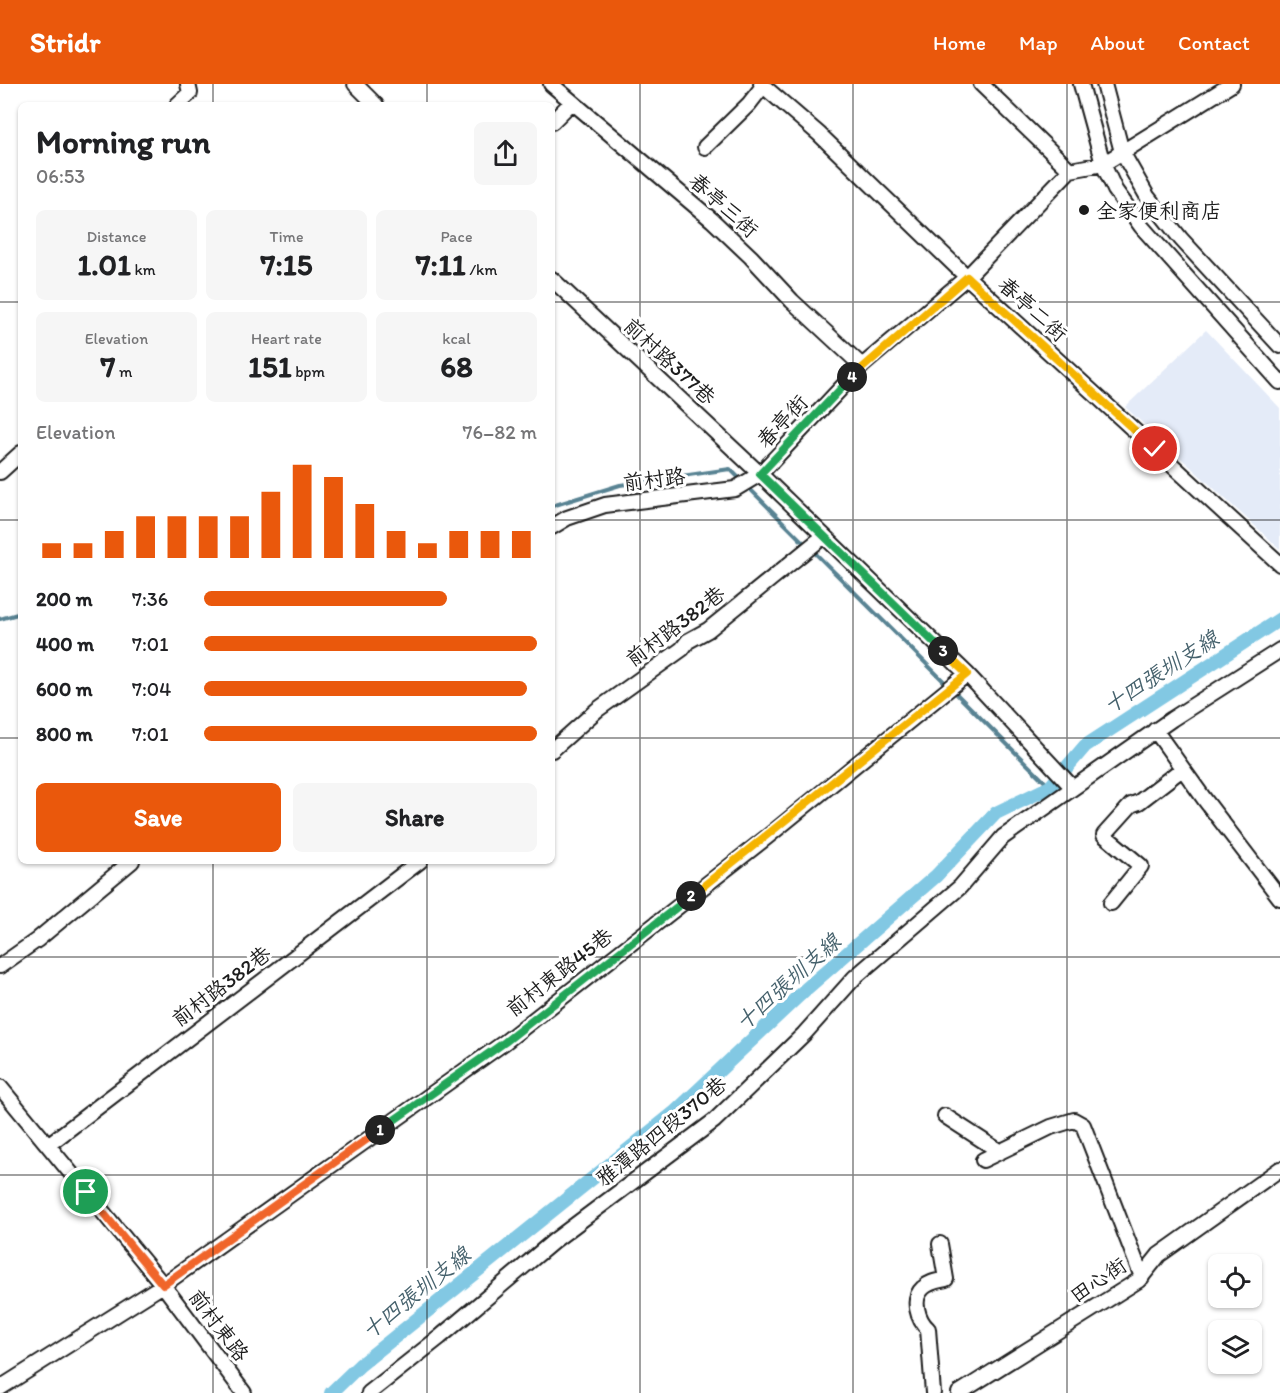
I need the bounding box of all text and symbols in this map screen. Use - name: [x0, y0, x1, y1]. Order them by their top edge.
- text: Stridr: [30, 25, 100, 59]
- text: Home: [933, 30, 986, 55]
- text: Map: [1019, 30, 1058, 55]
- text: About: [1091, 30, 1145, 55]
- text: Contact: [1178, 30, 1250, 55]
- text: Morning run: [36, 122, 211, 161]
- button: share: [474, 122, 537, 185]
- text: 06:53: [36, 164, 85, 188]
- street label: 春亭三街: [684, 168, 764, 242]
- place label: 全家便利商店: [1096, 198, 1222, 223]
- marker: 全家便利商店: [1077, 203, 1091, 217]
- text: Distance: [87, 227, 146, 246]
- text: Time: [269, 227, 304, 246]
- text: Pace: [440, 227, 473, 246]
- text: 1.01: [77, 246, 131, 283]
- text: 7:15: [261, 246, 312, 283]
- text: 7:11: [416, 246, 466, 283]
- text: km: [131, 260, 156, 279]
- text: /km: [466, 260, 497, 279]
- street label: 春亭二街: [993, 272, 1073, 346]
- street label: 前村路377巷: [619, 312, 721, 410]
- text: Elevation: [85, 329, 148, 348]
- text: Heart rate: [251, 329, 322, 348]
- text: kcal: [442, 329, 471, 348]
- text: 7: [101, 348, 115, 385]
- text: 151: [248, 348, 292, 385]
- text: 68: [440, 348, 473, 385]
- text: m: [115, 362, 132, 381]
- text: bpm: [292, 362, 325, 381]
- pin: 4: [837, 362, 867, 392]
- text: 4: [847, 367, 857, 386]
- street label: 春亭街: [751, 389, 813, 453]
- text: Elevation: [36, 420, 115, 444]
- text: 76–82 m: [463, 420, 537, 444]
- pin: [1129, 423, 1180, 474]
- icon: check: [1138, 432, 1171, 465]
- street label: 前村路: [621, 463, 687, 495]
- street label: 前村路382巷: [620, 581, 730, 671]
- text: 200 m: [36, 587, 92, 611]
- text: 7:36: [132, 587, 168, 611]
- water label: 十四張圳支線: [1098, 624, 1225, 719]
- text: 400 m: [36, 632, 94, 656]
- text: 7:01: [132, 632, 168, 656]
- pin: 3: [928, 636, 958, 666]
- text: 3: [939, 641, 947, 660]
- text: 600 m: [36, 677, 93, 701]
- text: 7:04: [132, 677, 171, 701]
- text: 800 m: [36, 722, 93, 746]
- text: 7:01: [132, 722, 168, 746]
- button: Save: [36, 783, 281, 852]
- button: Share: [293, 783, 537, 852]
- pin: 2: [676, 881, 706, 911]
- text: 2: [687, 886, 695, 905]
- street label: 前村東路45巷: [501, 923, 617, 1021]
- water label: 十四張圳支線: [730, 927, 847, 1036]
- street label: 前村路382巷: [166, 941, 276, 1031]
- street label: 雅潭路四段370巷: [591, 1071, 731, 1191]
- pin: 1: [365, 1115, 395, 1145]
- text: 1: [376, 1120, 384, 1139]
- pin: [60, 1166, 111, 1217]
- icon: arrive: [69, 1175, 102, 1208]
- water label: 十四張圳支線: [356, 1240, 477, 1345]
- street label: 田心街: [1065, 1252, 1131, 1308]
- map controls: [1208, 1254, 1262, 1374]
- button: locate: [1208, 1254, 1262, 1308]
- street label: 前村東路: [184, 1284, 254, 1366]
- button: layers: [1208, 1320, 1262, 1374]

